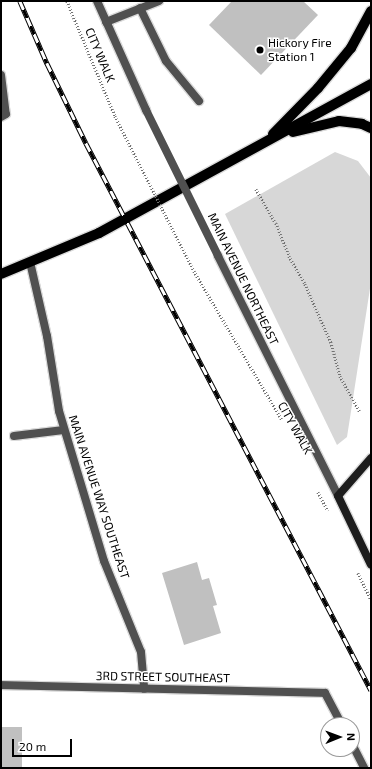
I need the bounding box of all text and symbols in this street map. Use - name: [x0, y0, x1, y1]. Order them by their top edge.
- street label: CITY WALK: [82, 25, 118, 85]
- place label: Hickory Fire Station 1: [268, 36, 332, 64]
- marker: Hickory Fire Station 1: [255, 45, 265, 55]
- street label: MAIN AVENUE NORTHEAST: [205, 210, 281, 348]
- street label: CITY WALK: [275, 399, 315, 457]
- street label: MAIN AVENUE WAY SOUTHEAST: [66, 413, 132, 581]
- street label: 3RD STREET SOUTHEAST: [96, 669, 230, 685]
- north arrow: [320, 717, 360, 757]
- scale bar: [14, 731, 74, 757]
- text: N: [345, 733, 358, 741]
- text: 20 m: [19, 739, 46, 753]

